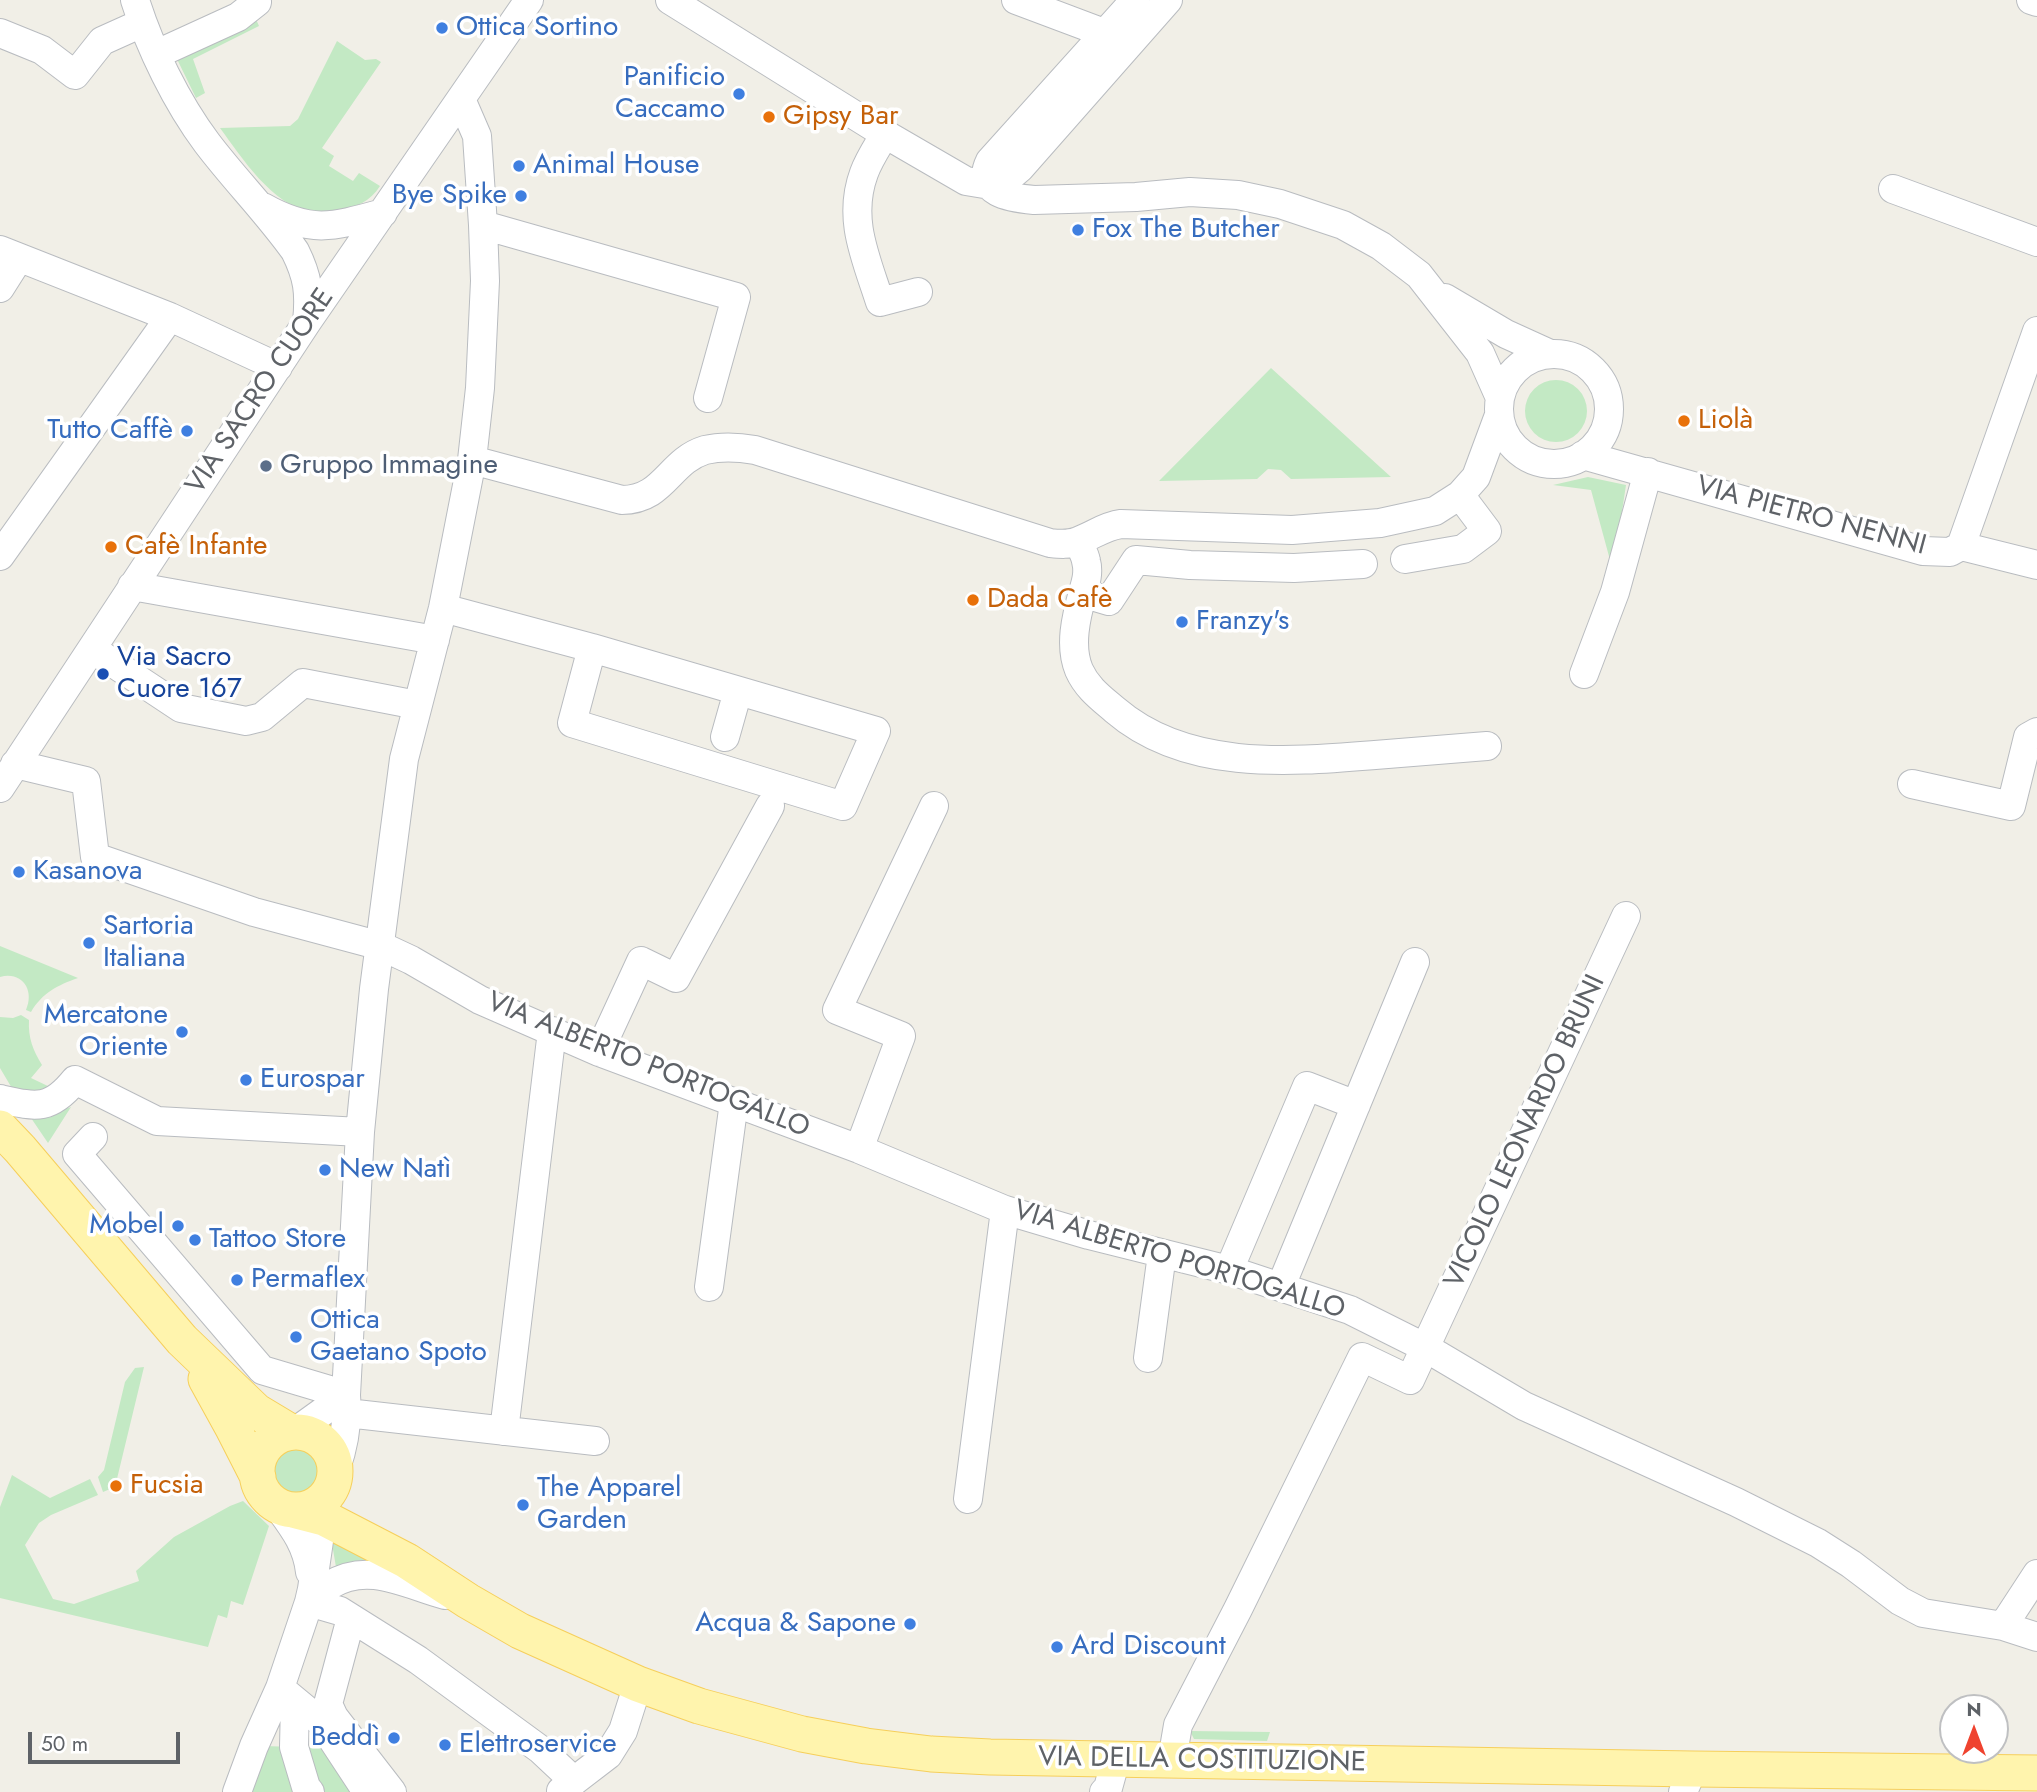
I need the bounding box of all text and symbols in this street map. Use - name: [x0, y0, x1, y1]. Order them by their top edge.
- place label: Ottica Sortino: [456, 11, 618, 45]
- marker: Ottica Sortino: [434, 20, 450, 36]
- place label: Panificio Caccamo: [615, 61, 725, 127]
- marker: Panificio Caccamo: [731, 86, 747, 102]
- place label: Gipsy Bar: [783, 100, 898, 134]
- marker: Gipsy Bar: [761, 109, 777, 125]
- place label: Animal House: [533, 149, 699, 183]
- marker: Animal House: [511, 158, 527, 174]
- place label: Bye Spike: [392, 179, 507, 213]
- marker: Bye Spike: [513, 188, 529, 204]
- place label: Fox The Butcher: [1092, 213, 1280, 247]
- marker: Fox The Butcher: [1070, 222, 1086, 238]
- street label: VIA SACRO CUORE: [180, 283, 342, 501]
- place label: Liolà: [1698, 404, 1753, 438]
- marker: Liolà: [1676, 413, 1692, 429]
- place label: Tutto Caffè: [47, 414, 173, 448]
- marker: Tutto Caffè: [179, 423, 195, 439]
- place label: Gruppo Immagine: [280, 449, 498, 483]
- marker: Gruppo Immagine: [258, 458, 274, 474]
- street label: VIA PIETRO NENNI: [1692, 470, 1930, 564]
- place label: Cafè Infante: [125, 530, 267, 564]
- marker: Cafè Infante: [103, 539, 119, 555]
- place label: Dada Cafè: [987, 583, 1112, 617]
- marker: Dada Cafè: [965, 592, 981, 608]
- place label: Franzy's: [1196, 605, 1289, 639]
- marker: Franzy's: [1174, 614, 1190, 630]
- place label: Via Sacro Cuore 167: [117, 641, 242, 707]
- marker: Via Sacro Cuore 167: [95, 666, 111, 682]
- place label: Kasanova: [33, 855, 142, 889]
- marker: Kasanova: [11, 864, 27, 880]
- place label: Sartoria Italiana: [103, 910, 194, 976]
- marker: Sartoria Italiana: [81, 935, 97, 951]
- street label: VICOLO LEONARDO BRUNI: [1439, 970, 1613, 1294]
- street label: VIA ALBERTO PORTOGALLO: [482, 986, 814, 1146]
- place label: Mercatone Oriente: [44, 999, 168, 1065]
- marker: Mercatone Oriente: [174, 1024, 190, 1040]
- place label: Eurospar: [260, 1063, 365, 1097]
- marker: Eurospar: [238, 1072, 254, 1088]
- place label: New Natì: [339, 1153, 451, 1187]
- marker: New Natì: [317, 1162, 333, 1178]
- street label: VIA ALBERTO PORTOGALLO: [1009, 1195, 1349, 1327]
- place label: Mobel: [89, 1209, 164, 1243]
- marker: Mobel: [170, 1218, 186, 1234]
- place label: Tattoo Store: [209, 1223, 346, 1257]
- marker: Tattoo Store: [187, 1232, 203, 1248]
- place label: Permaflex: [251, 1263, 365, 1297]
- marker: Permaflex: [229, 1272, 245, 1288]
- place label: Ottica Gaetano Spoto: [310, 1304, 487, 1370]
- marker: Ottica Gaetano Spoto: [288, 1329, 304, 1345]
- place label: Fucsia: [130, 1469, 204, 1503]
- place label: The Apparel Garden: [537, 1472, 681, 1538]
- marker: Fucsia: [108, 1478, 124, 1494]
- marker: The Apparel Garden: [515, 1497, 531, 1513]
- place label: Acqua & Sapone: [695, 1607, 896, 1641]
- marker: Acqua & Sapone: [902, 1616, 918, 1632]
- place label: Ard Discount: [1071, 1630, 1226, 1664]
- marker: Ard Discount: [1049, 1639, 1065, 1655]
- north arrow: [1939, 1694, 2009, 1764]
- text: N: [1966, 1696, 1982, 1723]
- scale bar: [32, 1718, 184, 1762]
- place label: Beddì: [311, 1721, 380, 1755]
- place label: Elettroservice: [459, 1728, 617, 1762]
- text: 50 m: [41, 1729, 88, 1759]
- marker: Beddì: [386, 1730, 402, 1746]
- marker: Elettroservice: [437, 1737, 453, 1753]
- street label: VIA DELLA COSTITUZIONE: [1038, 1741, 1366, 1781]

